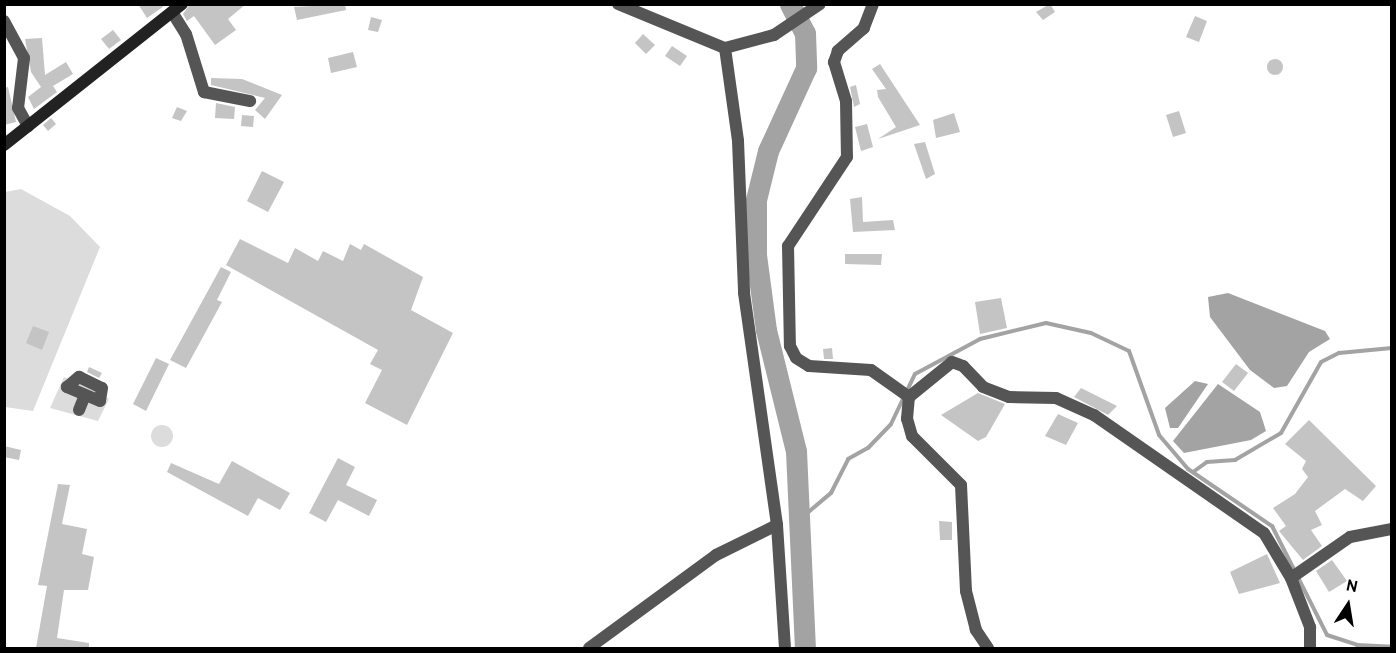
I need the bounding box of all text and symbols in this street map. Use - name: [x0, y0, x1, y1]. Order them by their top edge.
- north arrow: [1318, 575, 1378, 635]
- text: N: [1344, 576, 1359, 598]

